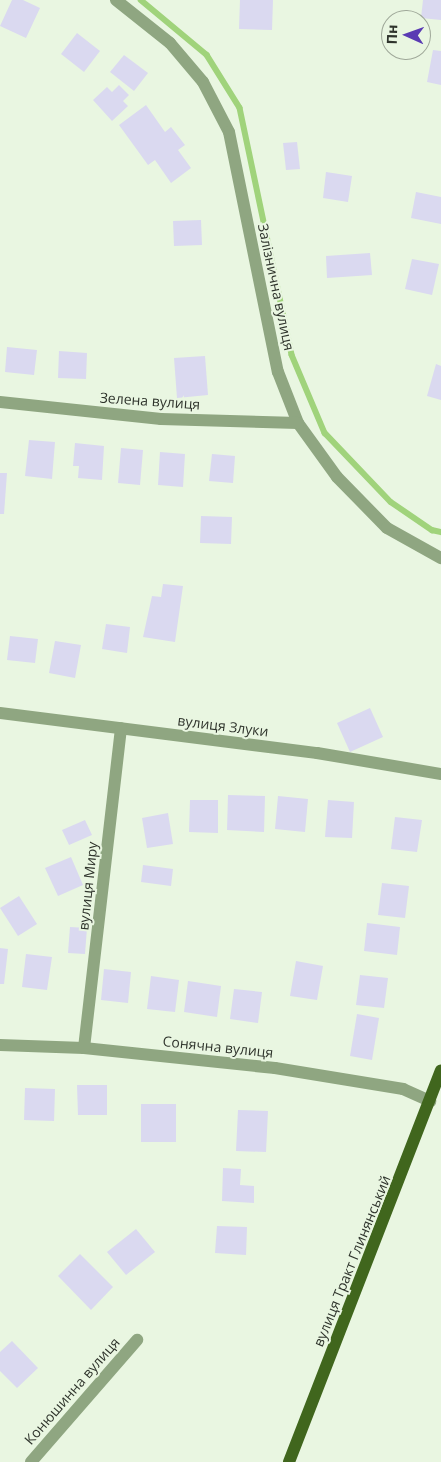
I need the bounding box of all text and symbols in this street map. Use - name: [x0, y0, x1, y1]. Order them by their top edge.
- north arrow: [381, 10, 431, 60]
- text: Пн: [382, 24, 401, 45]
- street label: Залізнична вулиця: [254, 222, 298, 352]
- street label: Зелена вулиця: [99, 389, 201, 413]
- street label: вулиця Злуки: [177, 712, 269, 740]
- street label: вулиця Миру: [75, 841, 101, 931]
- street label: Сонячна вулиця: [162, 1033, 274, 1061]
- street label: вулиця Тракт Глинянський: [310, 1173, 394, 1349]
- street label: Конюшинна вулиця: [21, 1334, 123, 1448]

